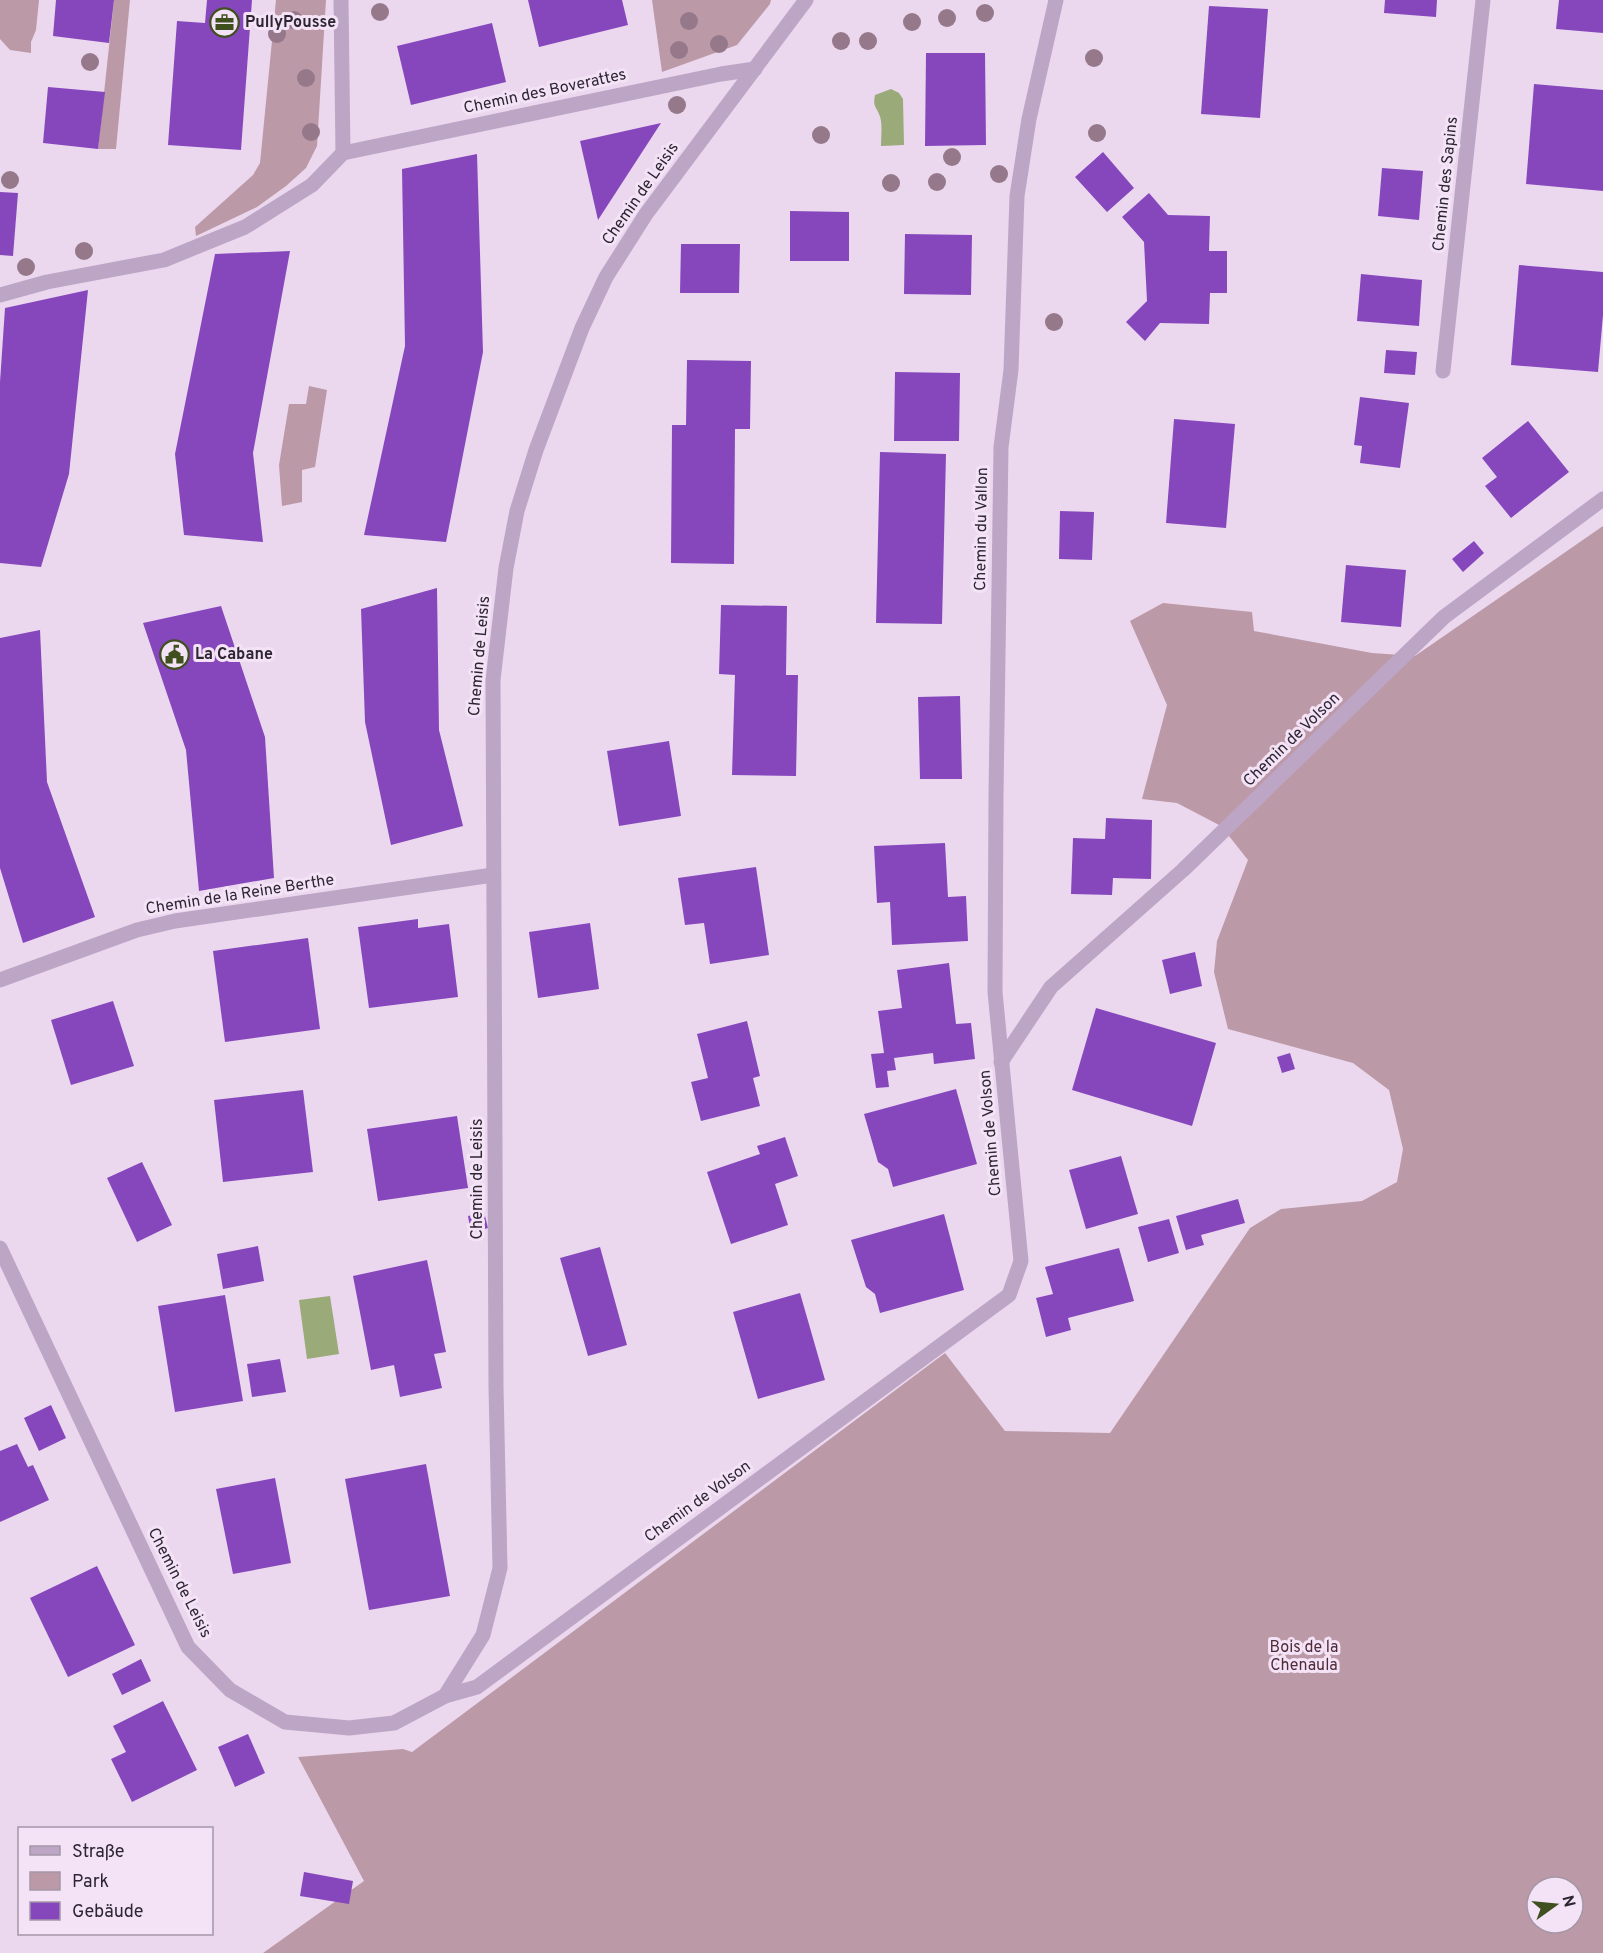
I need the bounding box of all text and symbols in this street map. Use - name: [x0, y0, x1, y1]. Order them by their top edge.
- office icon: PullyPousse: [208, 7, 240, 39]
- place label: PullyPousse: [245, 13, 336, 33]
- street label: Chemin des Boverattes: [462, 65, 628, 119]
- street label: Chemin des Sapins: [1429, 116, 1463, 252]
- street label: Chemin de Leisis: [598, 139, 684, 249]
- street label: Chemin du Vallon: [971, 467, 993, 591]
- street label: Chemin de Leisis: [465, 595, 495, 717]
- public building icon: La Cabane: [158, 639, 190, 671]
- place label: La Cabane: [195, 645, 273, 665]
- street label: Chemin de Volson: [1239, 689, 1345, 791]
- street label: Chemin de la Reine Berthe: [144, 870, 336, 920]
- street label: Chemin de Volson: [976, 1069, 1006, 1197]
- street label: Chemin de Leisis: [468, 1119, 488, 1239]
- street label: Chemin de Volson: [641, 1457, 755, 1547]
- street label: Chemin de Leisis: [143, 1525, 215, 1641]
- park label: Bois de la Chenaula: [1270, 1638, 1338, 1676]
- legend: [18, 1827, 213, 1935]
- text: Straße: [72, 1841, 124, 1864]
- text: Park: [72, 1871, 109, 1894]
- north arrow: [1525, 1875, 1585, 1935]
- text: N: [1556, 1893, 1579, 1910]
- text: Gebäude: [72, 1901, 144, 1924]

